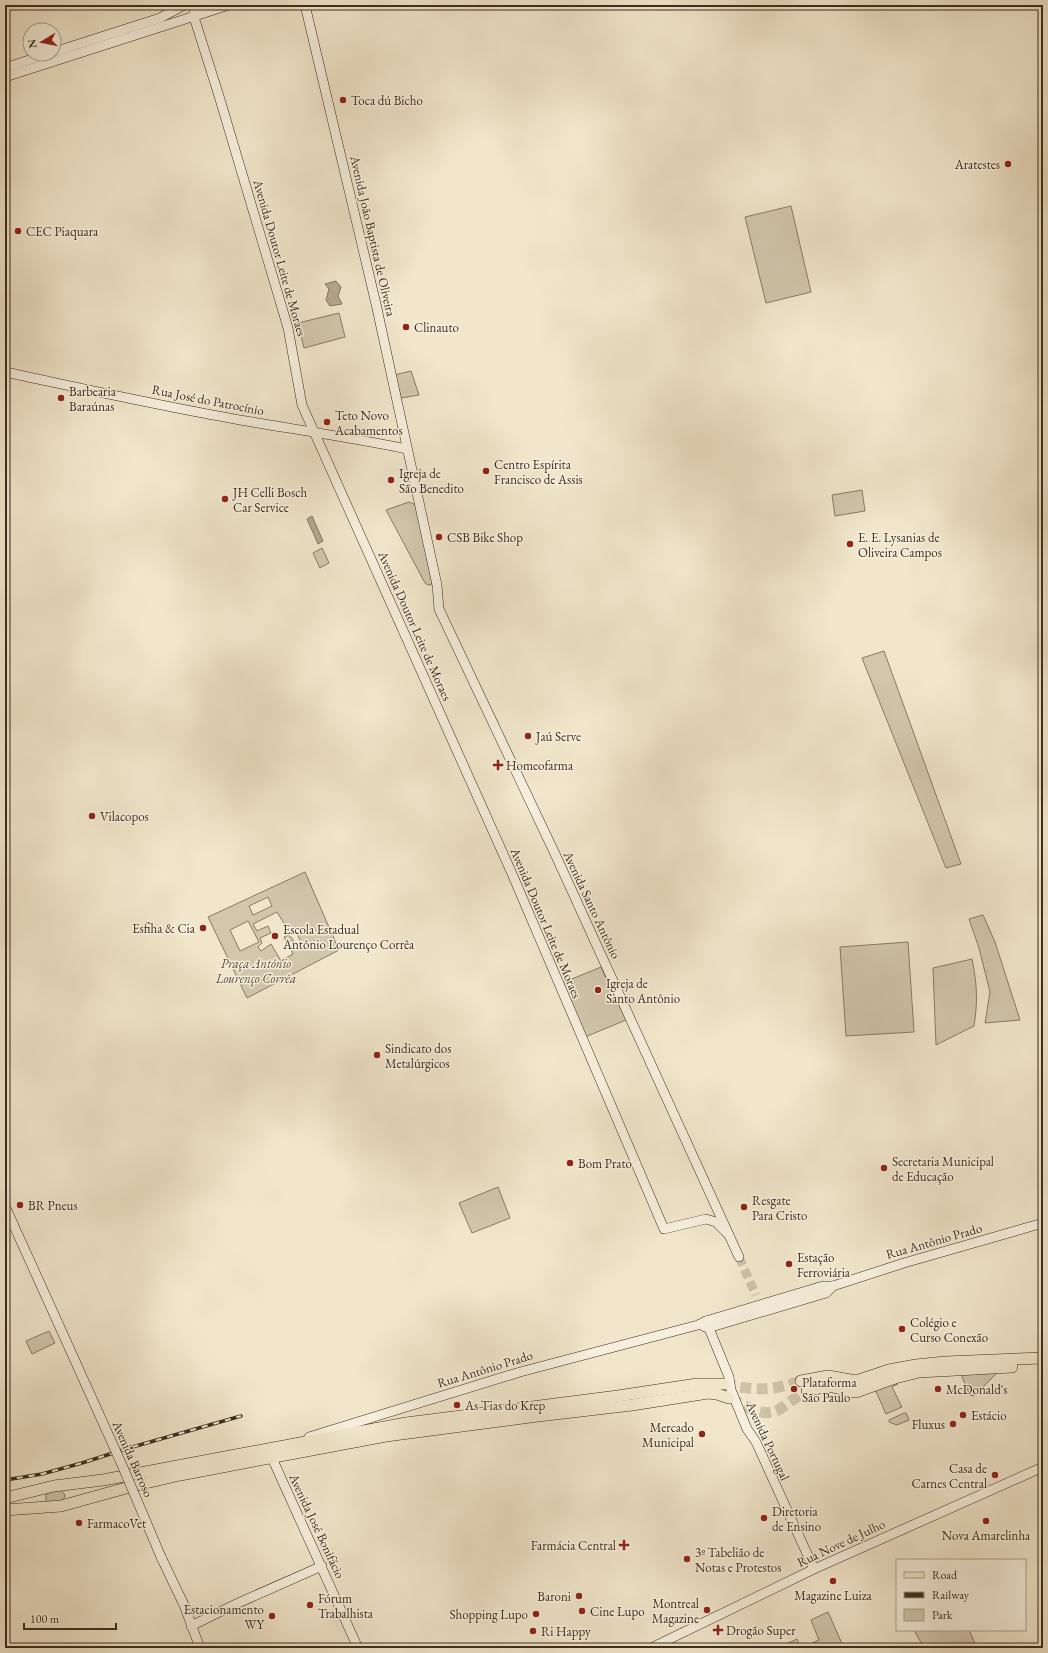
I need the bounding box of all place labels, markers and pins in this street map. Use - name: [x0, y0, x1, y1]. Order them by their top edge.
- place label: Toca dú Bicho: [351, 92, 423, 109]
- marker: Toca dú Bicho: [338, 95, 348, 105]
- place label: Aratestes: [954, 156, 1000, 173]
- marker: Aratestes: [1003, 159, 1013, 169]
- place label: CEC Piaquara: [26, 223, 99, 240]
- marker: CEC Piaquara: [13, 226, 23, 236]
- place label: Clinauto: [414, 319, 459, 336]
- marker: Clinauto: [401, 322, 411, 332]
- place label: Barbearia Baraúnas: [69, 383, 117, 415]
- marker: Barbearia Baraúnas: [56, 393, 66, 403]
- place label: Teto Novo Acabamentos: [334, 407, 403, 439]
- marker: Teto Novo Acabamentos: [322, 417, 332, 427]
- place label: Centro Espírita Francisco de Assis: [494, 456, 583, 488]
- place label: Igreja de São Benedito: [399, 465, 464, 497]
- marker: Centro Espírita Francisco de Assis: [481, 466, 491, 476]
- marker: Igreja de São Benedito: [386, 475, 396, 485]
- place label: JH Celli Bosch Car Service: [232, 484, 307, 516]
- marker: JH Celli Bosch Car Service: [220, 494, 230, 504]
- place label: CSB Bike Shop: [447, 529, 523, 546]
- place label: E. E. Lysanias de Oliveira Campos: [858, 529, 942, 561]
- marker: CSB Bike Shop: [434, 532, 444, 542]
- marker: E. E. Lysanias de Oliveira Campos: [845, 539, 855, 549]
- place label: Jaú Serve: [535, 728, 581, 745]
- marker: Jaú Serve: [523, 731, 533, 741]
- place label: Homeofarma: [506, 757, 574, 774]
- marker: Homeofarma: [493, 760, 503, 770]
- place label: Vilacopos: [100, 808, 149, 825]
- marker: Vilacopos: [87, 811, 97, 821]
- place label: Esfiha & Cia: [132, 920, 196, 937]
- place label: Escola Estadual Antônio Lourenço Corrêa: [282, 921, 415, 953]
- marker: Esfiha & Cia: [198, 923, 208, 933]
- marker: Escola Estadual Antônio Lourenço Corrêa: [270, 931, 280, 941]
- place label: Igreja de Santo Antônio: [606, 975, 680, 1007]
- marker: Igreja de Santo Antônio: [593, 985, 603, 995]
- place label: Sindicato dos Metalúrgicos: [385, 1040, 451, 1072]
- marker: Sindicato dos Metalúrgicos: [372, 1050, 382, 1060]
- place label: Secretaria Municipal de Educação: [892, 1153, 994, 1185]
- place label: Bom Prato: [578, 1155, 632, 1172]
- marker: Bom Prato: [565, 1158, 575, 1168]
- marker: Secretaria Municipal de Educação: [879, 1163, 889, 1173]
- place label: Resgate Para Cristo: [752, 1192, 807, 1224]
- place label: BR Pneus: [28, 1197, 78, 1214]
- marker: BR Pneus: [15, 1200, 25, 1210]
- marker: Resgate Para Cristo: [739, 1202, 749, 1212]
- place label: Estação Ferroviária: [797, 1249, 851, 1281]
- marker: Estação Ferroviária: [784, 1259, 794, 1269]
- place label: Colégio e Curso Conexão: [910, 1314, 988, 1346]
- marker: Colégio e Curso Conexão: [897, 1324, 907, 1334]
- place label: Plataforma São Paulo: [802, 1374, 857, 1406]
- place label: McDonald's: [946, 1381, 1008, 1398]
- marker: Plataforma São Paulo: [789, 1384, 799, 1394]
- marker: McDonald's: [933, 1384, 943, 1394]
- place label: As Tias do Krep: [464, 1397, 546, 1414]
- marker: As Tias do Krep: [452, 1400, 462, 1410]
- place label: Estácio: [971, 1407, 1007, 1424]
- marker: Estácio: [958, 1410, 968, 1420]
- place label: Fluxus: [912, 1416, 945, 1433]
- place label: Mercado Municipal: [642, 1419, 694, 1451]
- marker: Fluxus: [948, 1419, 958, 1429]
- marker: Mercado Municipal: [697, 1429, 707, 1439]
- place label: Casa de Carnes Central: [912, 1460, 987, 1492]
- marker: Casa de Carnes Central: [990, 1470, 1000, 1480]
- place label: Diretoria de Ensino: [772, 1503, 821, 1535]
- marker: Diretoria de Ensino: [759, 1513, 769, 1523]
- place label: FarmacoVet: [87, 1515, 146, 1532]
- marker: Nova Amarelinha: [981, 1516, 991, 1526]
- marker: FarmacoVet: [74, 1518, 84, 1528]
- place label: Nova Amarelinha: [942, 1527, 1031, 1544]
- place label: Farmácia Central: [531, 1537, 616, 1554]
- marker: Farmácia Central: [619, 1540, 629, 1550]
- place label: 3º Tabelião de Notas e Protestos: [695, 1544, 782, 1576]
- marker: 3º Tabelião de Notas e Protestos: [682, 1554, 692, 1564]
- marker: Magazine Luiza: [828, 1576, 838, 1586]
- place label: Magazine Luiza: [794, 1587, 873, 1604]
- place label: Baroni: [537, 1588, 571, 1605]
- place label: Fórum Trabalhista: [318, 1590, 374, 1622]
- marker: Baroni: [574, 1591, 584, 1601]
- place label: Montreal Magazine: [652, 1595, 699, 1627]
- marker: Fórum Trabalhista: [305, 1600, 315, 1610]
- place label: Estacionamento WY: [184, 1601, 265, 1633]
- place label: Cine Lupo: [590, 1603, 645, 1620]
- marker: Montreal Magazine: [702, 1605, 712, 1615]
- place label: Shopping Lupo: [449, 1606, 528, 1623]
- marker: Cine Lupo: [577, 1606, 587, 1616]
- marker: Shopping Lupo: [531, 1609, 541, 1619]
- marker: Estacionamento WY: [267, 1611, 277, 1621]
- place label: Drogão Super: [726, 1622, 796, 1639]
- place label: Ri Happy: [541, 1623, 591, 1640]
- marker: Drogão Super: [713, 1625, 723, 1635]
- marker: Ri Happy: [528, 1626, 538, 1636]

